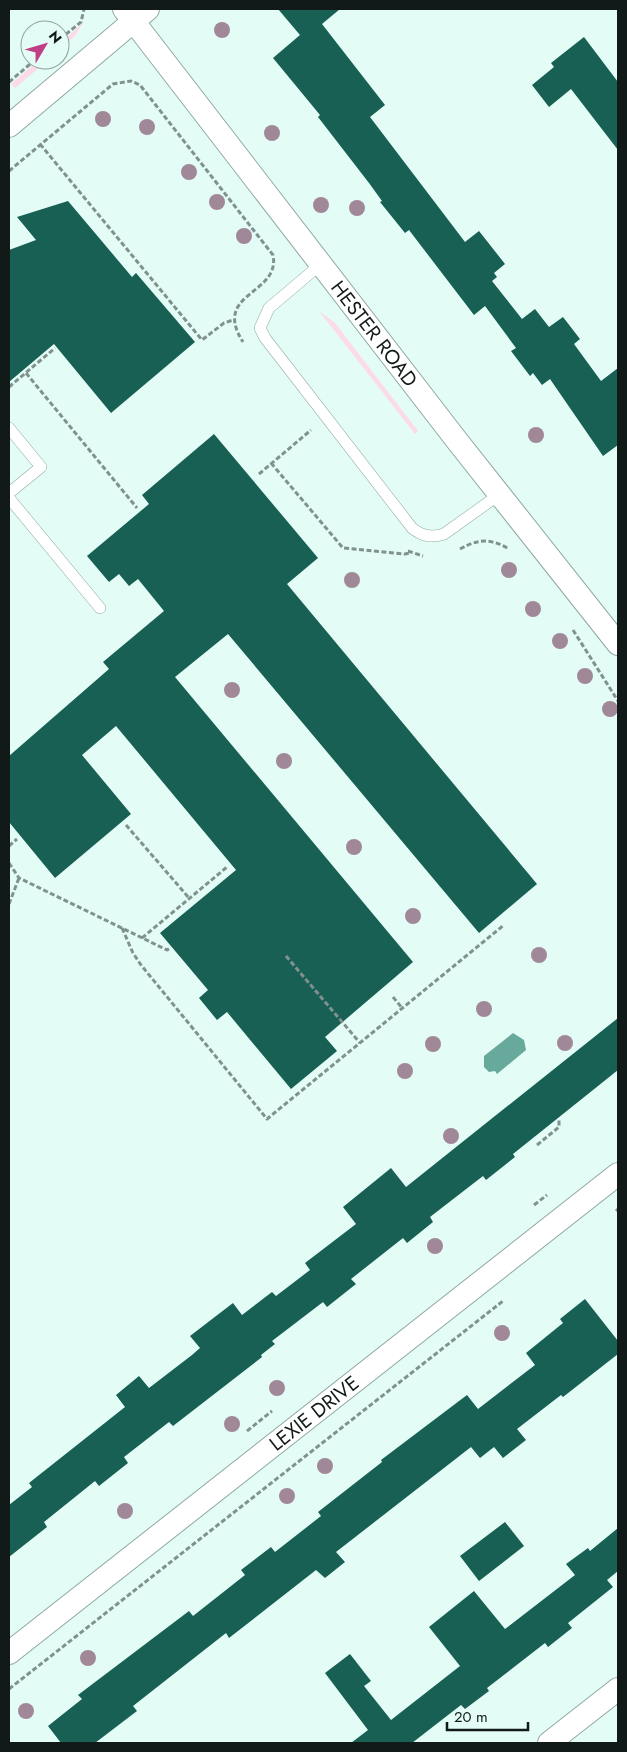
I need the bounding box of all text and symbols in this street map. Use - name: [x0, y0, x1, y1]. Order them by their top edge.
- north arrow: [20, 20, 70, 70]
- text: N: [44, 26, 67, 48]
- street label: HESTER ROAD: [324, 274, 425, 393]
- street label: LEXIE DRIVE: [263, 1369, 365, 1458]
- scale bar: [447, 1700, 528, 1732]
- text: 20 m: [454, 1706, 488, 1728]

